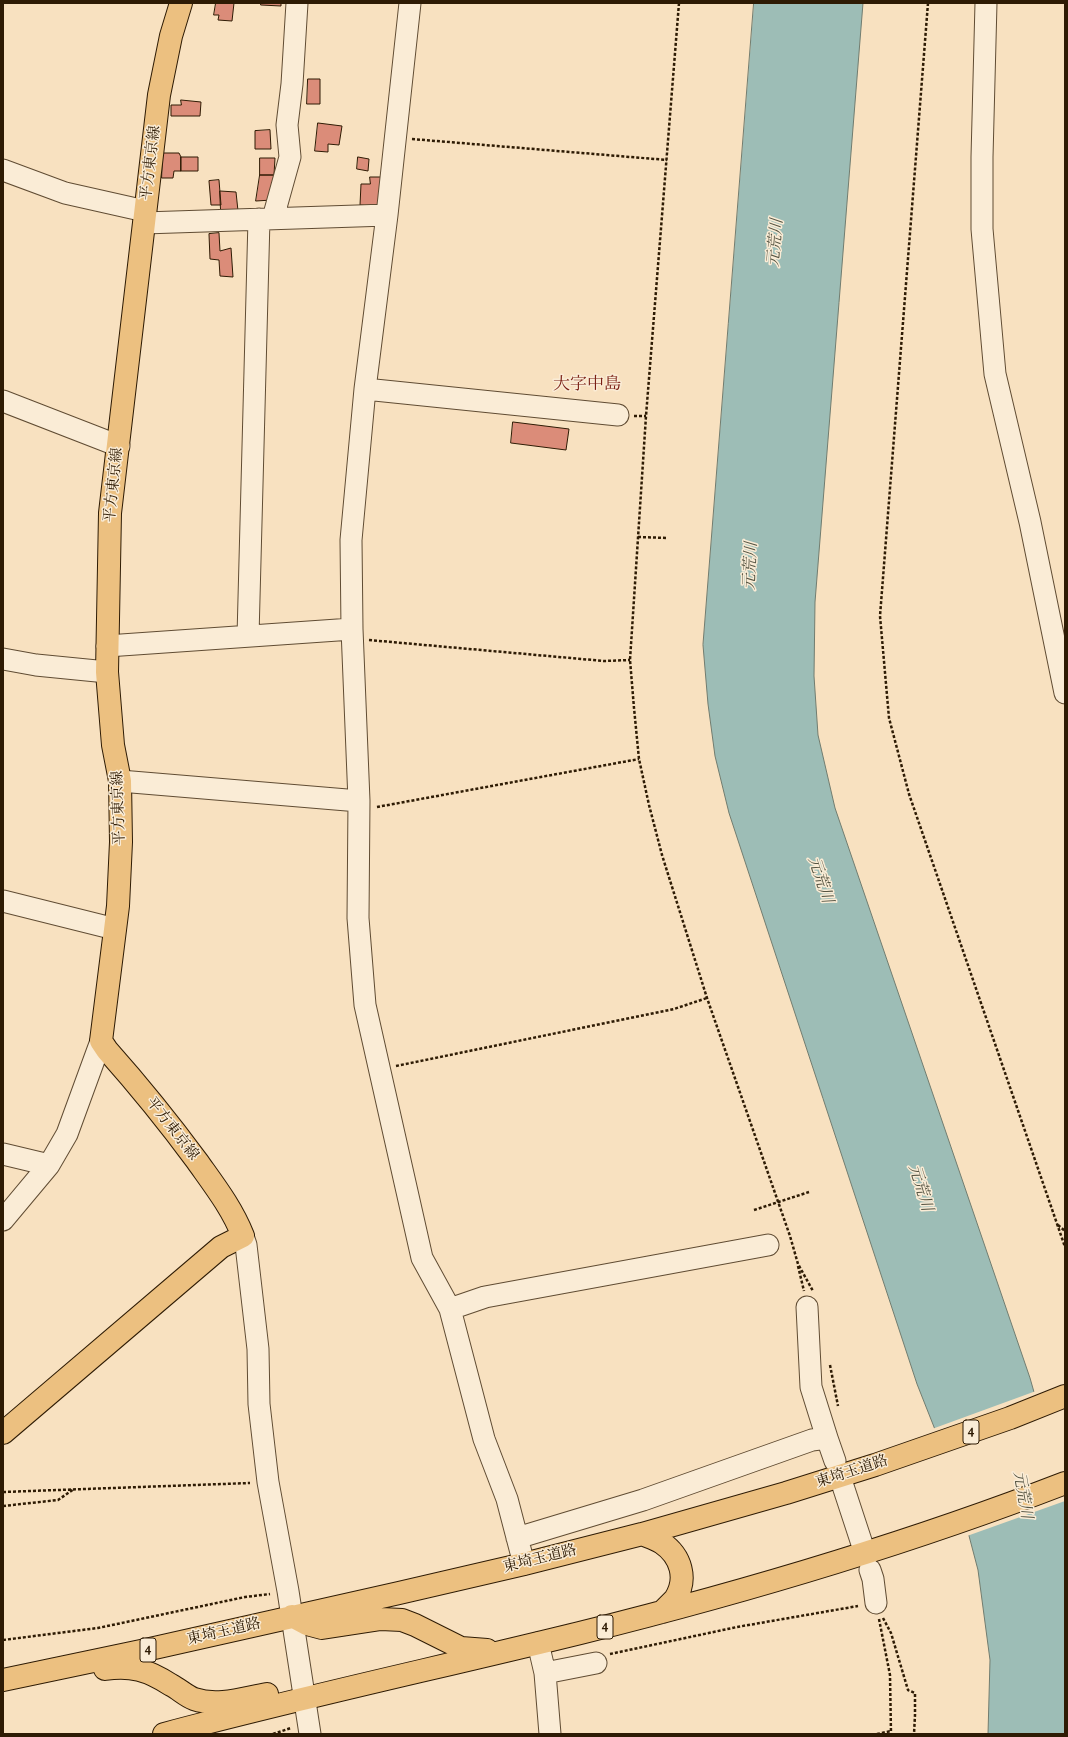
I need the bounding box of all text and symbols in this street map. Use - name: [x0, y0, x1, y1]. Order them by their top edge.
- street label: 平方東京線: [137, 125, 165, 201]
- water label: 元荒川: [764, 218, 788, 268]
- district label: 大字中島: [553, 375, 621, 395]
- street label: 平方東京線: [101, 447, 127, 523]
- water label: 元荒川: [740, 542, 762, 590]
- street label: 平方東京線: [109, 770, 129, 846]
- water label: 元荒川: [803, 854, 837, 906]
- street label: 平方東京線: [142, 1094, 202, 1164]
- water label: 元荒川: [904, 1162, 936, 1214]
- road number: 4: [963, 1420, 979, 1444]
- street label: 東埼玉道路: [814, 1452, 890, 1492]
- water label: 元荒川: [1008, 1470, 1036, 1520]
- street label: 東埼玉道路: [501, 1541, 579, 1577]
- street label: 東埼玉道路: [185, 1615, 263, 1649]
- road number: 4: [597, 1615, 613, 1639]
- road number: 4: [140, 1638, 156, 1662]

